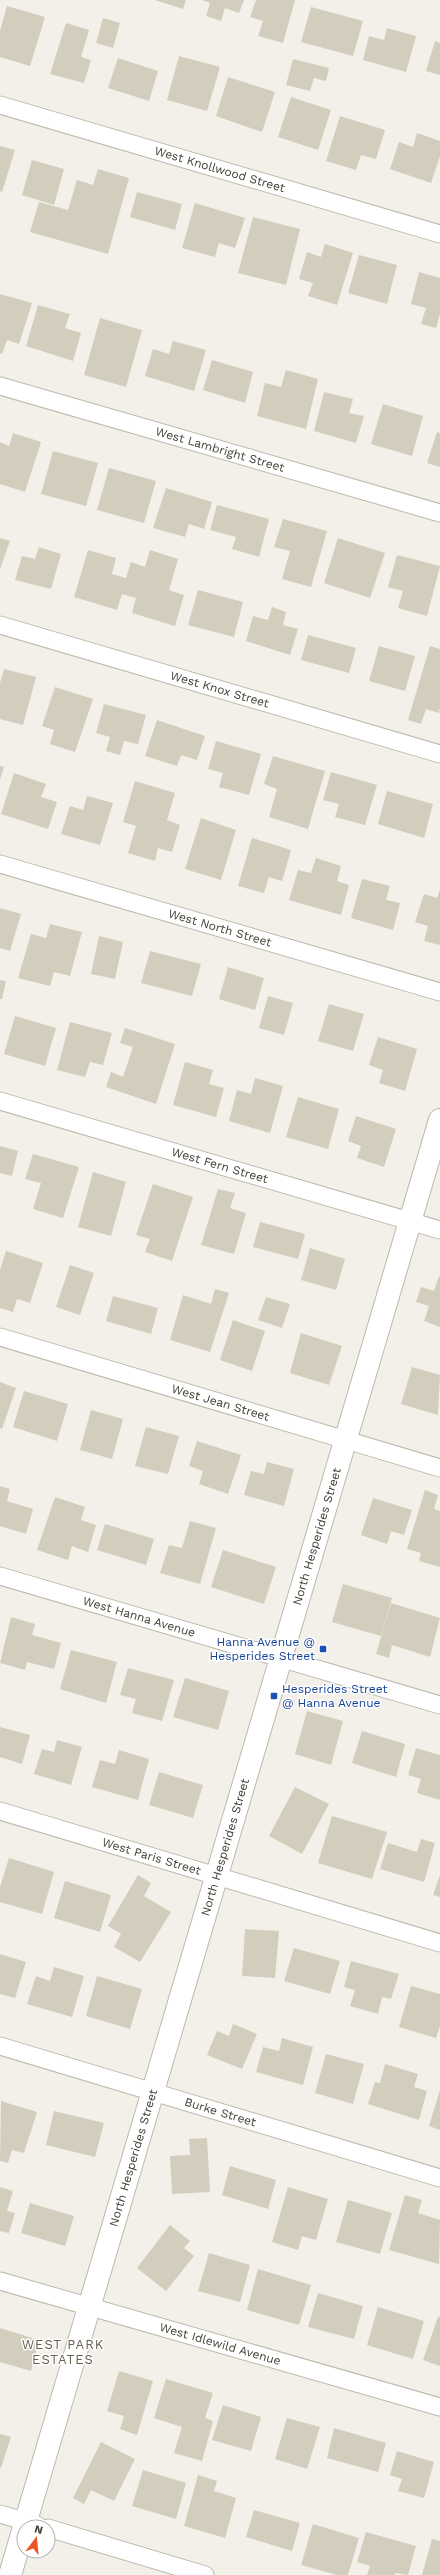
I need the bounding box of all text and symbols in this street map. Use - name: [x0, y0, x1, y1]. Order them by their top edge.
- street label: West Knollwood Street: [153, 144, 287, 195]
- street label: West Lambright Street: [154, 424, 286, 475]
- street label: West Knox Street: [169, 668, 271, 711]
- street label: West North Street: [167, 906, 273, 950]
- street label: West Fern Street: [170, 1145, 270, 1186]
- street label: West Jean Street: [170, 1381, 271, 1424]
- street label: North Hesperides Street: [290, 1466, 344, 1607]
- street label: West Hanna Avenue: [81, 1594, 197, 1640]
- place label: Hanna Avenue @ Hesperides Street: [210, 1635, 315, 1663]
- marker: Hanna Avenue @ Hesperides Street: [318, 1644, 328, 1654]
- place label: Hesperides Street @ Hanna Avenue: [282, 1682, 387, 1710]
- marker: Hesperides Street @ Hanna Avenue: [269, 1691, 279, 1701]
- street label: North Hesperides Street: [198, 1777, 252, 1918]
- street label: West Paris Street: [100, 1835, 202, 1878]
- street label: North Hesperides Street: [106, 2087, 160, 2228]
- street label: Burke Street: [183, 2095, 258, 2129]
- street label: West Idlewild Avenue: [158, 2320, 283, 2368]
- district label: WEST PARK ESTATES: [22, 2337, 104, 2367]
- north arrow: [16, 2519, 56, 2559]
- text: N: [33, 2522, 44, 2537]

